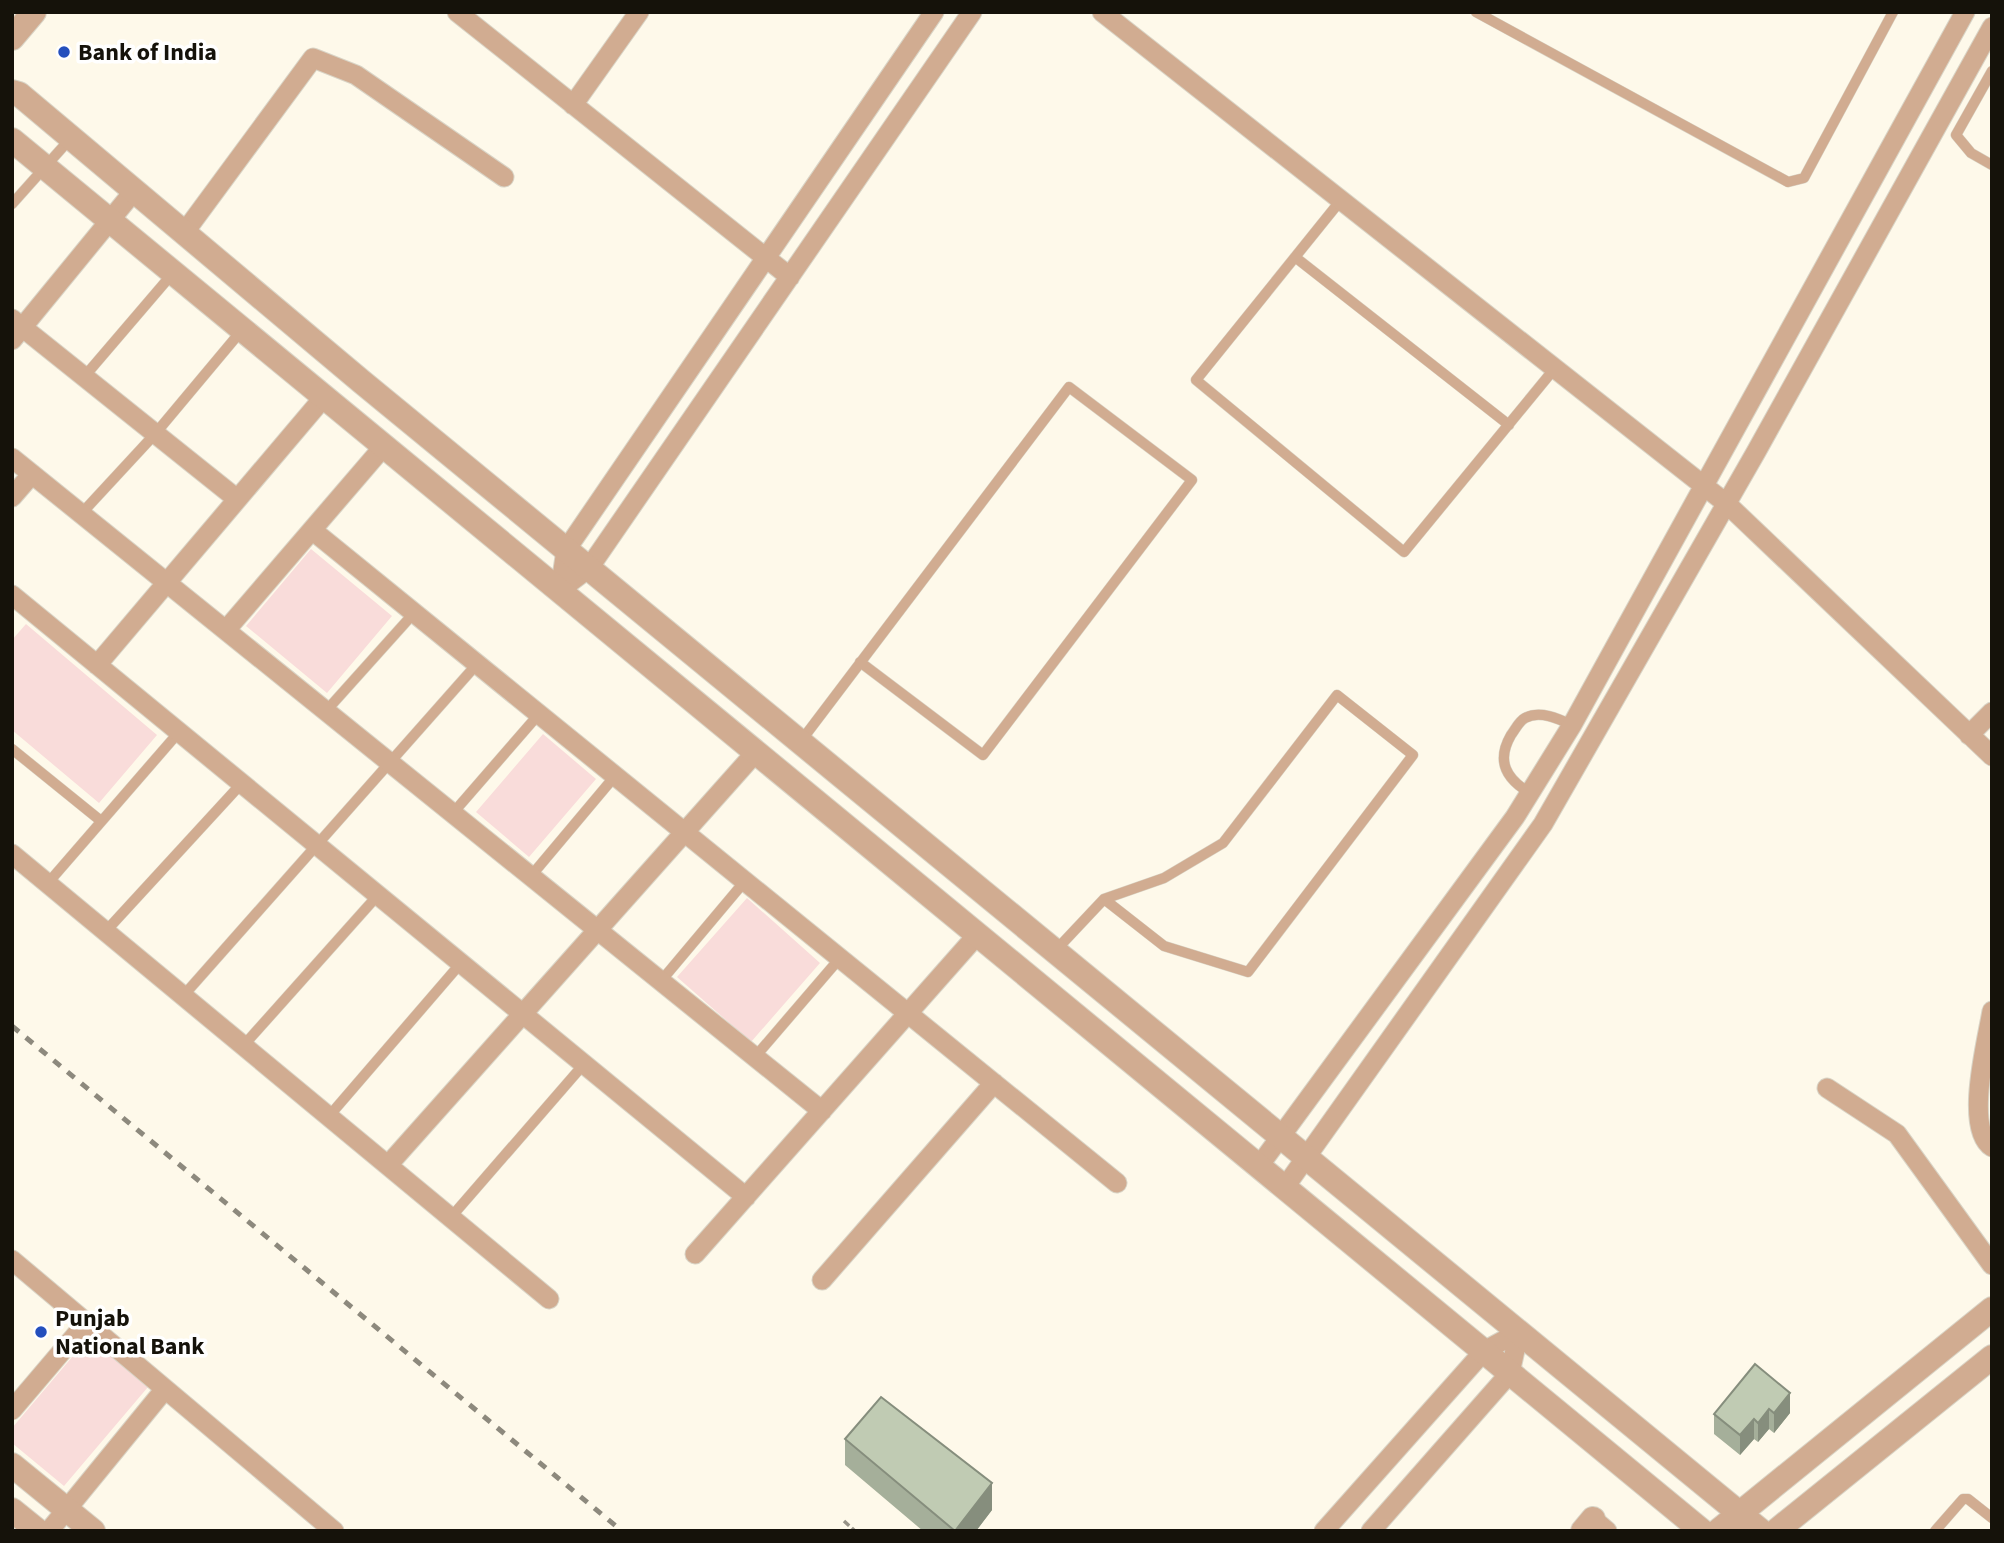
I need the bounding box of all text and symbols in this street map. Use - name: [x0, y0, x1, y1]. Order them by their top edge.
- place label: Bank of India: [78, 35, 217, 70]
- marker: Bank of India: [56, 44, 72, 60]
- place label: Punjab National Bank: [55, 1301, 205, 1364]
- marker: Punjab National Bank: [33, 1324, 49, 1340]

